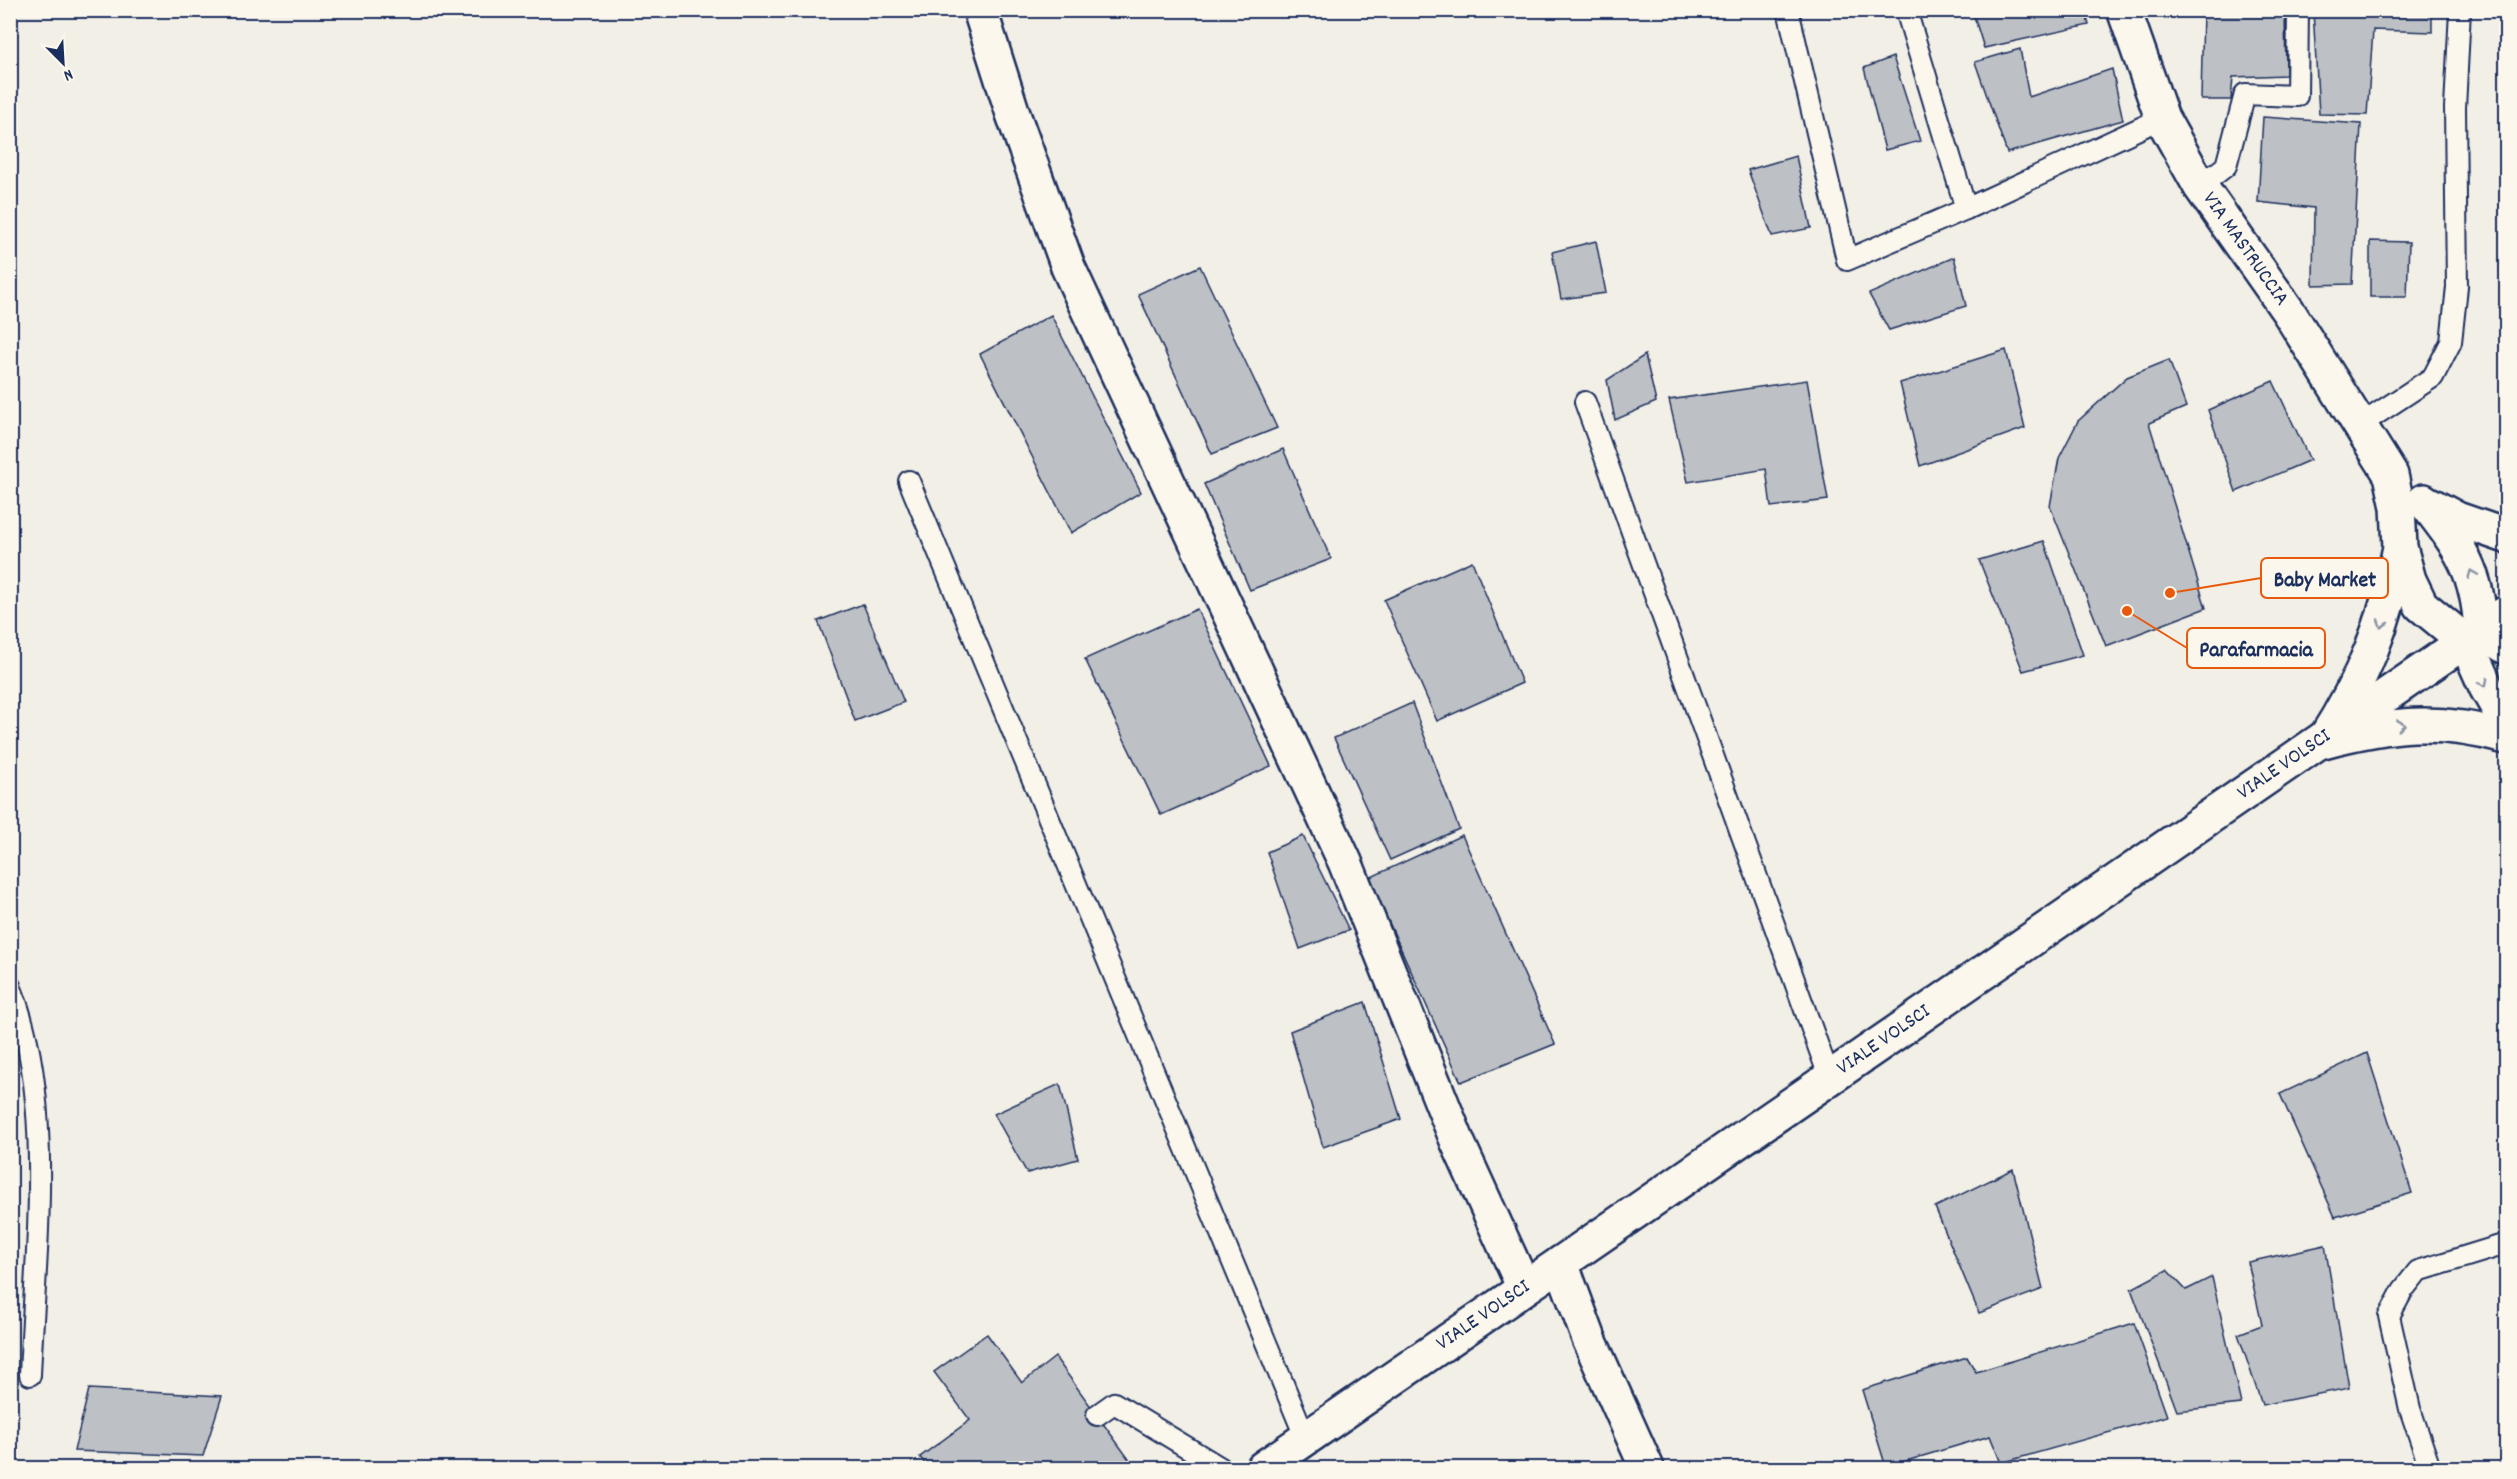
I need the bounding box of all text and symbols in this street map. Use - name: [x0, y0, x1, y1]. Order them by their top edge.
- north arrow: [33, 33, 93, 93]
- text: N: [60, 62, 76, 87]
- street label: VIA MASTRUCCIA: [2194, 186, 2295, 313]
- callout: Baby Market: [2261, 558, 2388, 598]
- text: Baby Market: [2274, 566, 2377, 597]
- one-way arrow: [2466, 569, 2479, 580]
- one-way arrow: [2376, 618, 2389, 629]
- callout: Parafarmacia: [2187, 628, 2325, 668]
- text: Parafarmacia: [2199, 636, 2313, 667]
- one-way arrow: [2477, 677, 2488, 688]
- one-way arrow: [2397, 719, 2406, 731]
- street label: VIALE VOLSCI: [2232, 722, 2338, 808]
- street label: VIALE VOLSCI: [1831, 997, 1938, 1084]
- street label: VIALE VOLSCI: [1431, 1273, 1537, 1359]

